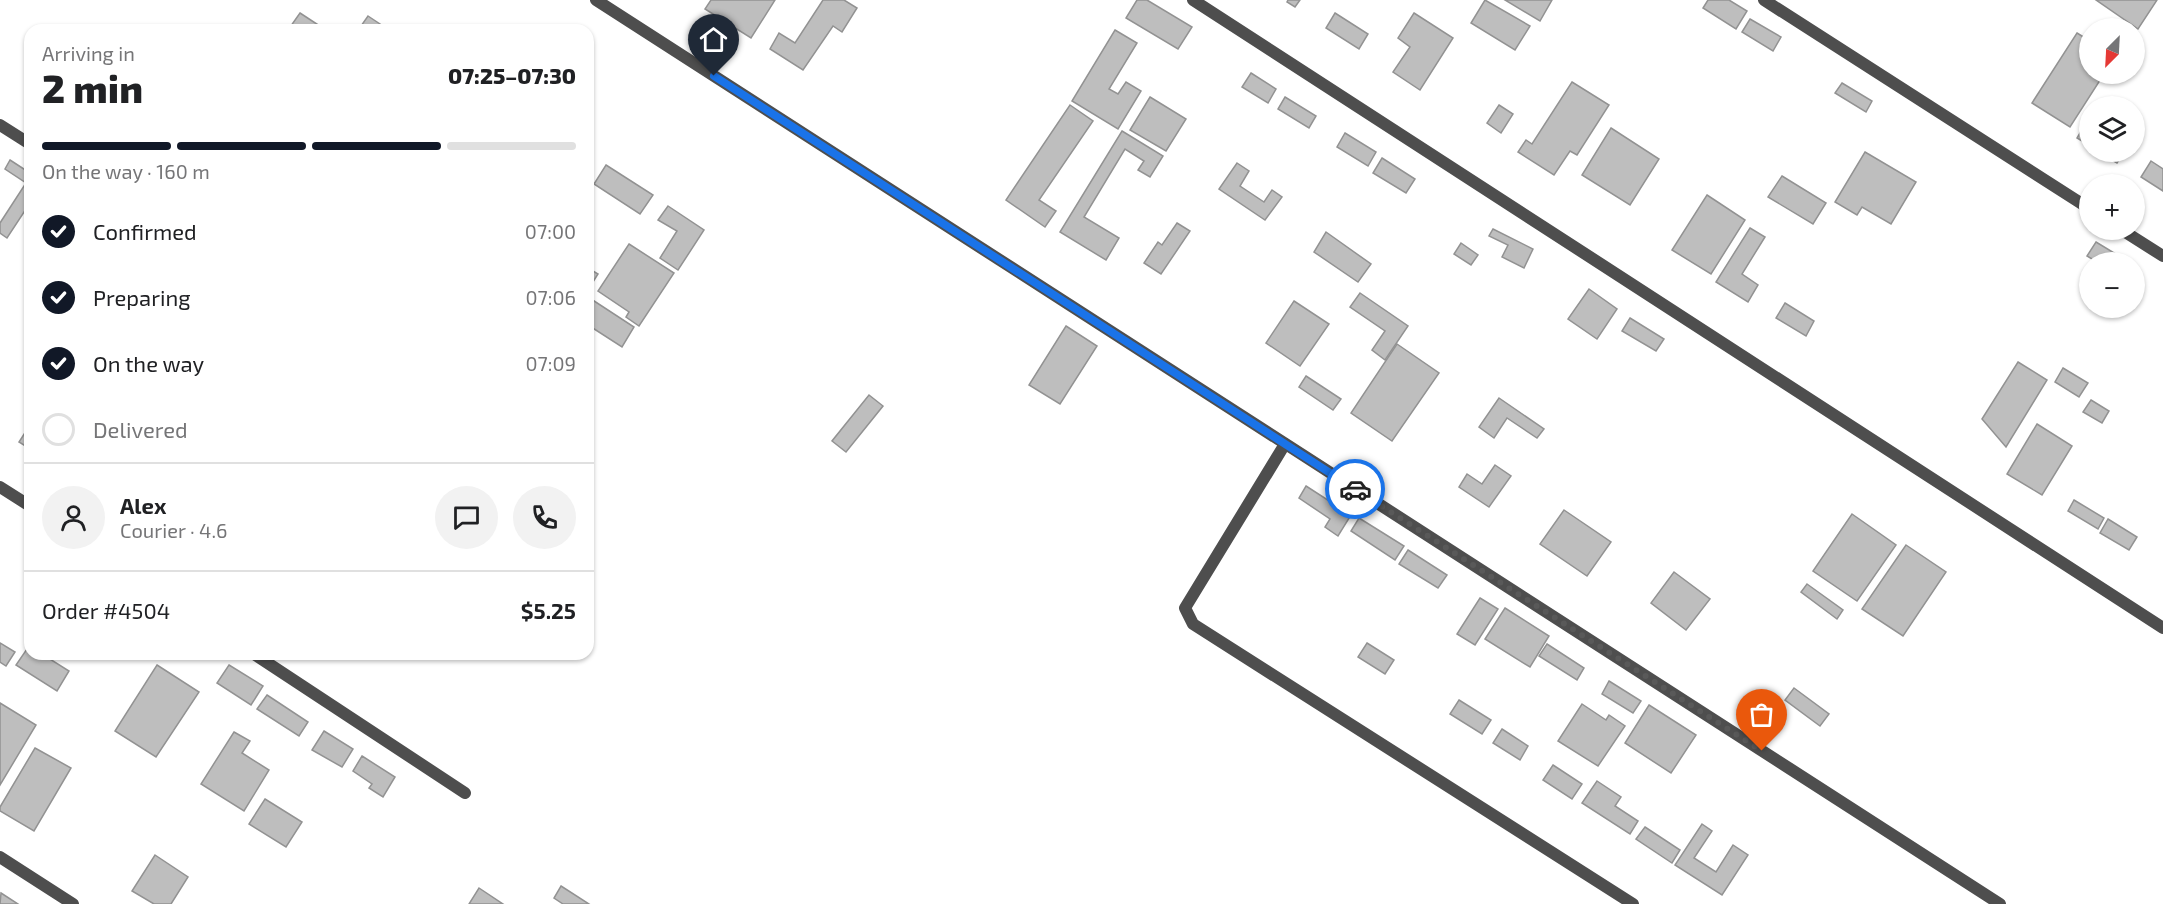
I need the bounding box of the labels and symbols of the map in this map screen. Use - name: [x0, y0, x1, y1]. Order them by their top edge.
- pin: [688, 14, 739, 76]
- north arrow: [2079, 18, 2145, 84]
- courier: [1325, 459, 1385, 519]
- pin: [1736, 689, 1787, 751]

